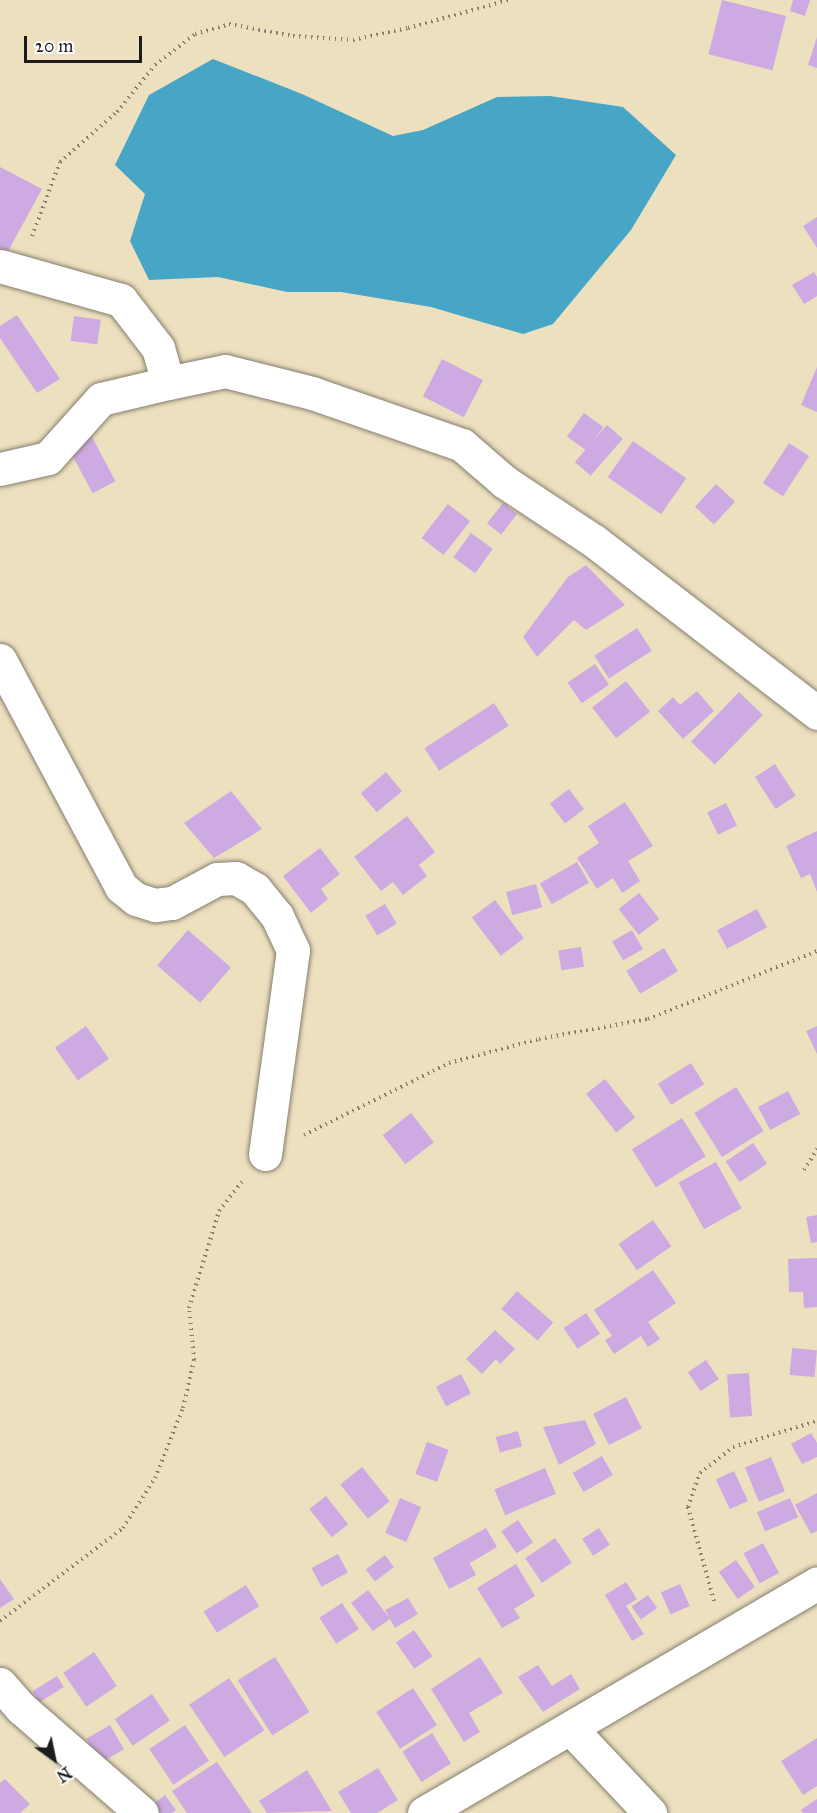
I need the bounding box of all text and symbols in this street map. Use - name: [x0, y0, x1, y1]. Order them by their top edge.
- scale bar: [27, 24, 146, 62]
- text: 20 m: [35, 35, 73, 57]
- north arrow: [24, 1729, 84, 1789]
- text: N: [53, 1763, 75, 1786]

